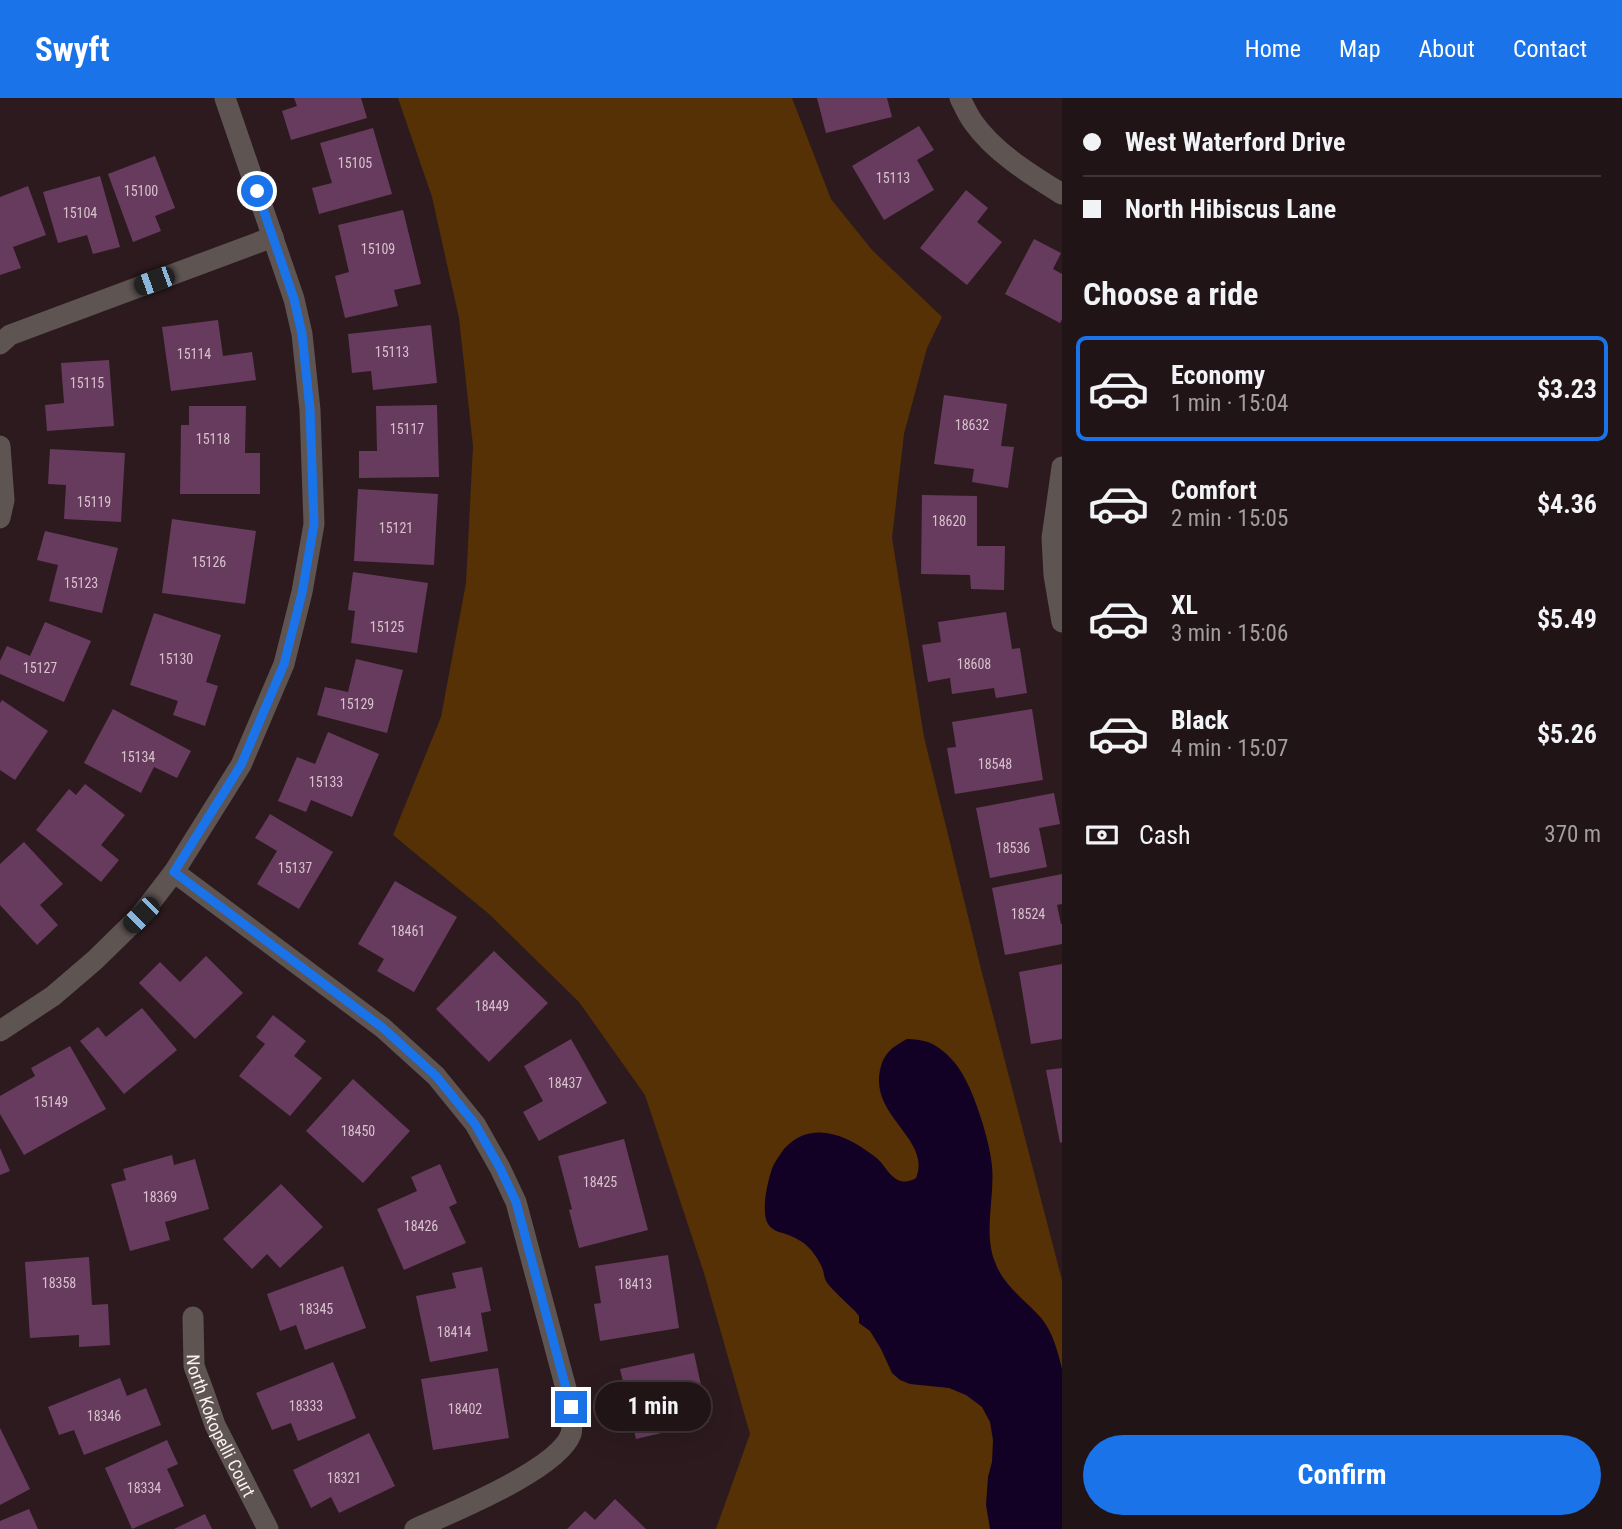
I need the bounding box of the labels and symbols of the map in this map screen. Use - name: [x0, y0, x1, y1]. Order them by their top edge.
- house number: 15105: [338, 155, 372, 171]
- house number: 15113: [876, 170, 910, 186]
- route start: [241, 175, 273, 207]
- house number: 15100: [124, 183, 158, 199]
- house number: 15104: [63, 205, 97, 221]
- house number: 15109: [361, 241, 395, 257]
- car: [131, 264, 178, 298]
- house number: 15113: [375, 344, 409, 360]
- house number: 15114: [177, 346, 211, 362]
- house number: 15115: [70, 375, 104, 391]
- house number: 18632: [955, 417, 989, 433]
- house number: 15117: [390, 421, 424, 437]
- house number: 15118: [196, 431, 230, 447]
- house number: 15119: [77, 494, 111, 510]
- house number: 18620: [932, 513, 966, 529]
- house number: 15121: [379, 520, 413, 536]
- house number: 15126: [192, 554, 226, 570]
- house number: 15123: [64, 575, 98, 591]
- house number: 15125: [370, 619, 404, 635]
- house number: 15130: [159, 651, 193, 667]
- house number: 18608: [957, 656, 991, 672]
- house number: 15127: [23, 660, 57, 676]
- house number: 15129: [340, 696, 374, 712]
- house number: 15134: [121, 749, 155, 765]
- house number: 18548: [978, 756, 1012, 772]
- house number: 15133: [309, 774, 343, 790]
- house number: 18536: [996, 840, 1030, 856]
- house number: 15137: [278, 860, 312, 876]
- car: [119, 893, 164, 937]
- house number: 18524: [1011, 906, 1045, 922]
- house number: 18461: [391, 923, 425, 939]
- house number: 18449: [475, 998, 509, 1014]
- house number: 18437: [548, 1075, 582, 1091]
- house number: 15149: [34, 1094, 68, 1110]
- house number: 18450: [341, 1123, 375, 1139]
- house number: 18425: [583, 1174, 617, 1190]
- house number: 18369: [143, 1189, 177, 1205]
- house number: 18426: [404, 1218, 438, 1234]
- house number: 18358: [42, 1275, 76, 1291]
- house number: 18413: [618, 1276, 652, 1292]
- house number: 18345: [299, 1301, 333, 1317]
- house number: 18414: [437, 1324, 471, 1340]
- street label: North Kokopelli Court: [183, 1354, 260, 1500]
- callout: 1 min: [596, 1382, 711, 1432]
- route end: [555, 1391, 587, 1423]
- house number: 18333: [289, 1398, 323, 1414]
- house number: 18402: [448, 1401, 482, 1417]
- house number: 18346: [87, 1408, 121, 1424]
- house number: 18321: [327, 1470, 361, 1486]
- house number: 18334: [127, 1480, 161, 1496]

